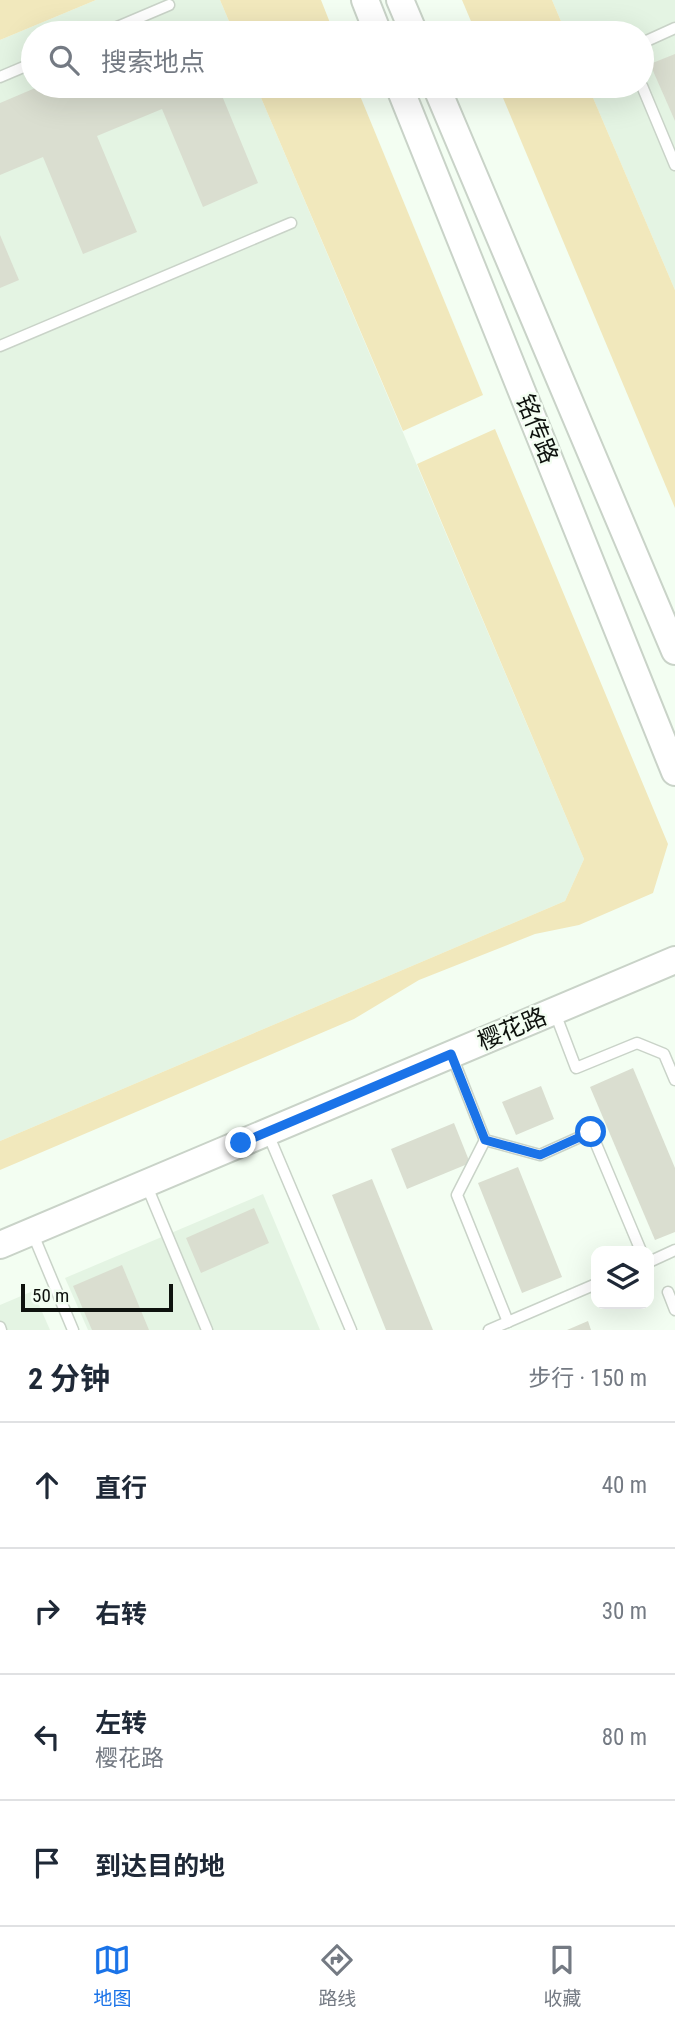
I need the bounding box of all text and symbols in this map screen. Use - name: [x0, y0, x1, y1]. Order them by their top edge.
- search box: [21, 21, 654, 98]
- icon: search: [45, 41, 83, 79]
- text: 搜索地点: [101, 47, 205, 77]
- street label: 铭传路: [511, 390, 563, 468]
- street label: 樱花路: [473, 1002, 551, 1056]
- route start: [575, 1116, 606, 1147]
- route end: [225, 1127, 256, 1158]
- map controls: [591, 1246, 654, 1309]
- button: layers: [591, 1246, 654, 1309]
- scale bar: [21, 1281, 173, 1313]
- text: 50 m: [32, 1284, 69, 1307]
- text: 2 分钟: [28, 1361, 110, 1396]
- text: 步行 · 150 m: [528, 1365, 647, 1392]
- icon: ahead: [28, 1466, 66, 1504]
- text: 40 m: [602, 1472, 647, 1499]
- text: 直行: [95, 1473, 147, 1503]
- icon: right: [28, 1592, 66, 1630]
- text: 30 m: [602, 1598, 647, 1625]
- text: 右转: [95, 1599, 147, 1629]
- text: 左转: [95, 1708, 147, 1738]
- icon: left: [28, 1718, 66, 1756]
- text: 80 m: [602, 1724, 647, 1751]
- text: 樱花路: [95, 1745, 164, 1772]
- icon: arrive: [28, 1844, 66, 1882]
- text: 到达目的地: [95, 1851, 225, 1881]
- tab: 地图: [93, 1941, 132, 2010]
- tab: 路线: [318, 1941, 357, 2010]
- tab: 收藏: [543, 1941, 582, 2010]

